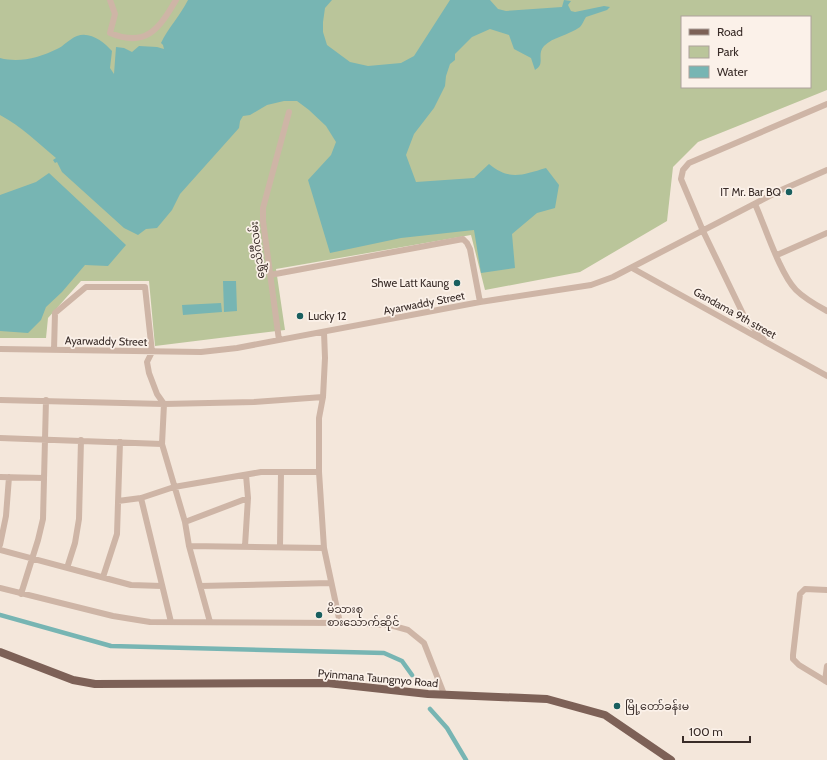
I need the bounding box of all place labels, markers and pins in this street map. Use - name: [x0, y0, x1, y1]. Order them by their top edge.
- place label: IT Mr. Bar BQ: [720, 185, 782, 199]
- marker: IT Mr. Bar BQ: [784, 187, 794, 197]
- place label: Shwe Latt Kaung: [371, 276, 450, 290]
- marker: Shwe Latt Kaung: [452, 278, 462, 288]
- place label: Lucky 12: [308, 309, 347, 323]
- marker: Lucky 12: [295, 311, 305, 321]
- place label: မိသားစု စားသောက်ဆိုင်: [327, 602, 399, 631]
- marker: မိသားစု စားသောက်ဆိုင်: [314, 610, 324, 620]
- place label: မြို့တော်ခန်းမ: [625, 699, 689, 715]
- marker: မြို့တော်ခန်းမ: [612, 701, 622, 711]

